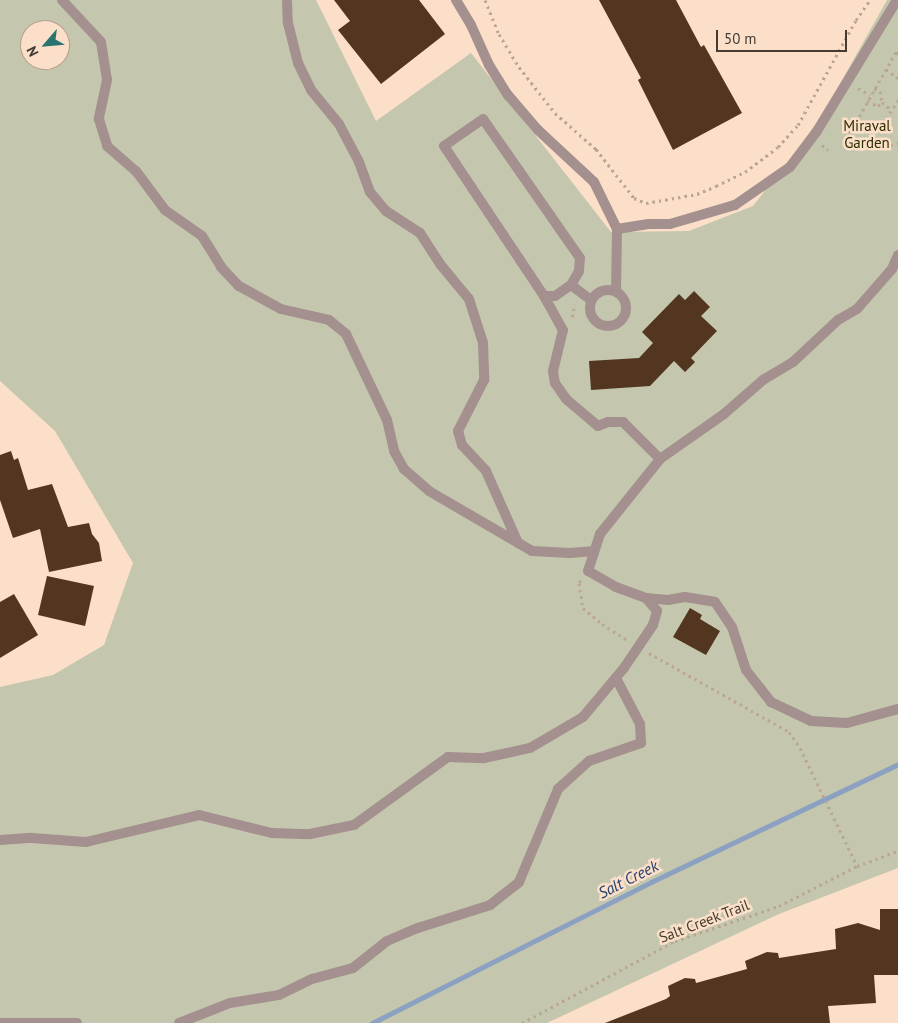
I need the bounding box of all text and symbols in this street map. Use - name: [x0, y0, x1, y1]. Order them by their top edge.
- north arrow: [20, 20, 70, 70]
- scale bar: [718, 20, 849, 52]
- text: 50 m: [724, 29, 757, 48]
- text: N: [22, 43, 43, 60]
- park label: Miraval Garden: [843, 116, 891, 151]
- water label: Salt Creek: [595, 856, 661, 902]
- street label: Salt Creek Trail: [656, 895, 752, 947]

